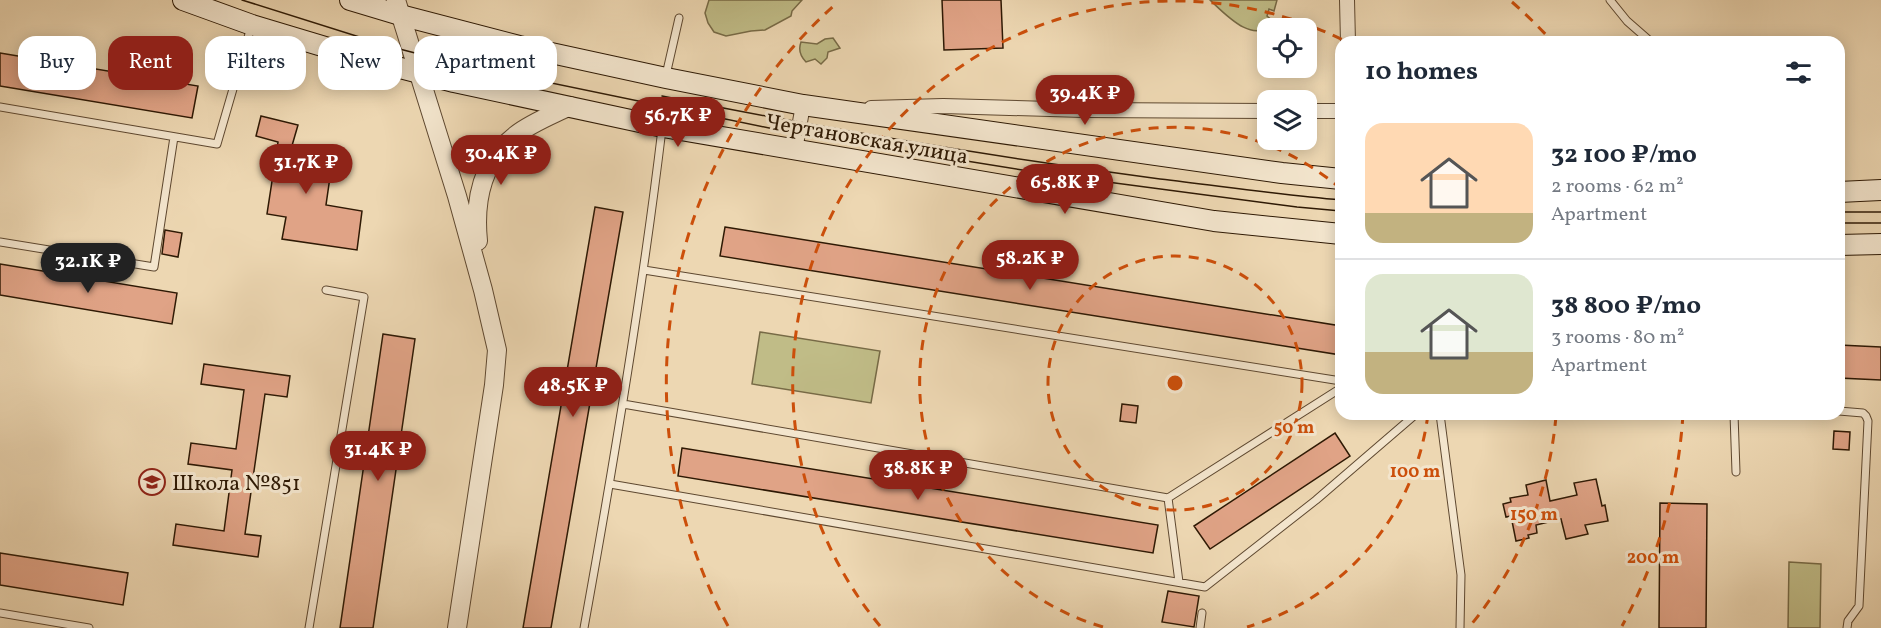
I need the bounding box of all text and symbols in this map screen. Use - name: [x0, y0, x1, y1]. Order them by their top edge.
- map controls: [1257, 18, 1317, 150]
- button: locate: [1257, 18, 1317, 78]
- chip: Buy: [18, 36, 96, 90]
- chip: Rent: [108, 36, 193, 90]
- chip: Filters: [205, 36, 306, 90]
- chip: New: [318, 36, 402, 90]
- chip: Apartment: [414, 36, 557, 90]
- text: 10 homes: [1365, 54, 1478, 90]
- icon: filters: [1782, 56, 1815, 89]
- pin: 39.4K ₽: [1030, 75, 1140, 126]
- text: 39.4K ₽: [1050, 80, 1120, 108]
- button: layers: [1257, 90, 1317, 150]
- pin: 56.7K ₽: [623, 97, 733, 148]
- text: 56.7K ₽: [644, 102, 712, 130]
- street label: Чертановская улица: [763, 107, 970, 174]
- pin: 30.4K ₽: [446, 135, 556, 186]
- text: 32 100 ₽/mo: [1551, 137, 1697, 173]
- text: 30.4K ₽: [465, 140, 537, 168]
- pin: 31.7K ₽: [251, 144, 361, 195]
- icon: home: [1413, 147, 1485, 219]
- text: 31.7K ₽: [273, 149, 339, 177]
- pin: 65.8K ₽: [1010, 164, 1120, 215]
- text: 65.8K ₽: [1030, 169, 1100, 197]
- text: 2 rooms · 62 m²: [1551, 173, 1684, 201]
- text: Apartment: [1551, 201, 1647, 229]
- pin: 58.2K ₽: [975, 240, 1085, 291]
- pin: 32.1K ₽: [33, 243, 143, 294]
- text: 58.2K ₽: [996, 245, 1064, 273]
- text: 32.1K ₽: [55, 248, 121, 276]
- text: 38 800 ₽/mo: [1551, 288, 1701, 324]
- icon: home: [1413, 298, 1485, 370]
- text: 3 rooms · 80 m²: [1551, 324, 1684, 352]
- text: Apartment: [1551, 352, 1647, 380]
- pin: 48.5K ₽: [518, 367, 628, 418]
- text: 48.5K ₽: [538, 372, 608, 400]
- centre of rings: [1165, 373, 1185, 393]
- text: 50 m: [1274, 416, 1314, 441]
- pin: 31.4K ₽: [323, 431, 433, 482]
- text: 31.4K ₽: [344, 436, 412, 464]
- pin: 38.8K ₽: [863, 450, 973, 501]
- text: 38.8K ₽: [883, 455, 953, 483]
- text: 100 m: [1390, 460, 1440, 485]
- school or university icon: Школа №851: [137, 467, 167, 497]
- place label: Школа №851: [172, 469, 300, 500]
- text: 150 m: [1510, 503, 1558, 528]
- text: 200 m: [1627, 546, 1679, 571]

